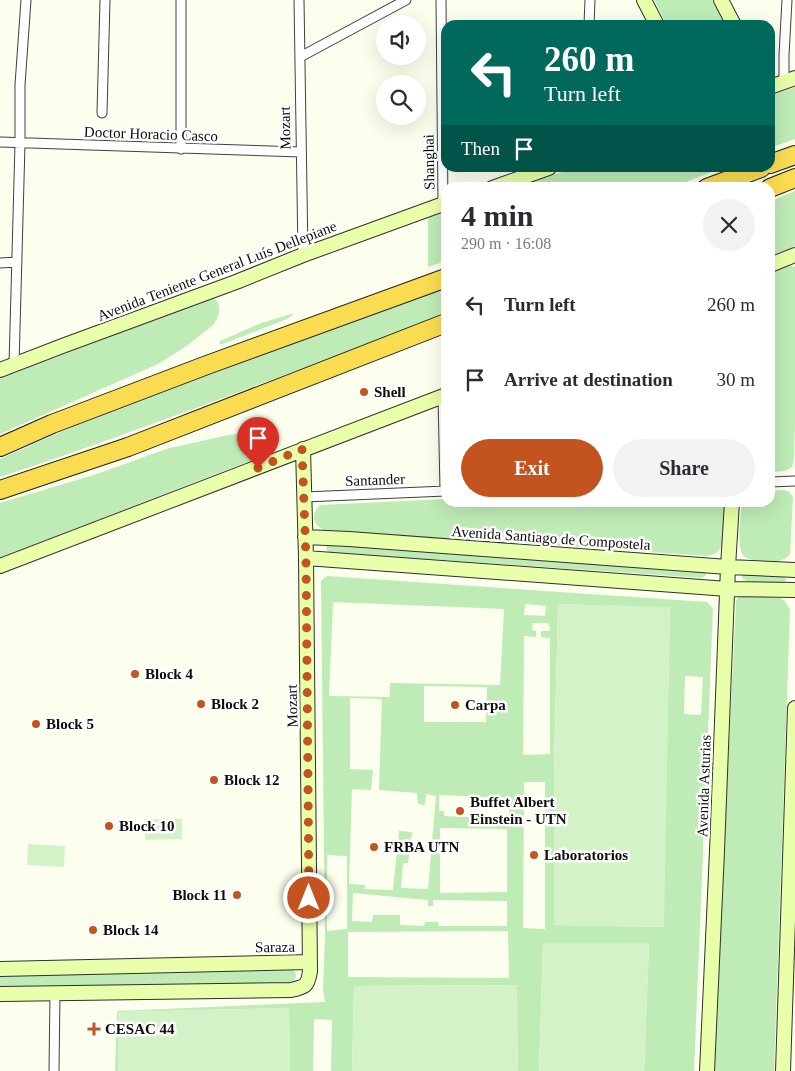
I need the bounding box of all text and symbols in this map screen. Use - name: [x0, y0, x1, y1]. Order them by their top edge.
- map controls: [376, 15, 426, 125]
- button: sound: [376, 15, 426, 65]
- icon: left: [461, 40, 526, 105]
- text: 260 m: [544, 40, 634, 79]
- button: search: [376, 75, 426, 125]
- text: Turn left: [544, 81, 621, 106]
- street label: Mozart: [277, 105, 293, 150]
- street label: Doctor Horacio Casco: [84, 124, 218, 144]
- street label: Shanghai: [421, 134, 437, 190]
- icon: arrive: [510, 135, 538, 163]
- text: Then: [461, 138, 500, 159]
- text: 4 min: [461, 199, 534, 232]
- button: close: [703, 199, 755, 251]
- street label: Avenida Teniente General Luís Dellepiane: [95, 218, 339, 324]
- text: 290 m · 16:08: [461, 235, 551, 252]
- icon: left: [461, 291, 489, 319]
- text: Turn left: [504, 294, 576, 315]
- text: 260 m: [707, 294, 755, 315]
- icon: arrive: [461, 366, 489, 394]
- text: Arrive at destination: [504, 369, 673, 390]
- text: 30 m: [716, 369, 755, 390]
- place label: Shell: [374, 384, 406, 400]
- marker: Shell: [358, 386, 370, 398]
- pin: [237, 417, 279, 468]
- icon: arrive: [244, 424, 272, 452]
- button: Exit: [461, 439, 603, 497]
- button: Share: [613, 439, 755, 497]
- street label: Santander: [345, 471, 405, 489]
- street label: Avenida Santiago de Compostela: [451, 523, 651, 553]
- place label: Block 4: [145, 666, 193, 682]
- marker: Block 4: [129, 668, 141, 680]
- street label: Mozart: [284, 683, 300, 728]
- place label: Block 2: [211, 696, 259, 712]
- place label: Carpa: [465, 697, 506, 713]
- marker: Block 2: [195, 698, 207, 710]
- marker: Carpa: [449, 699, 461, 711]
- place label: Block 5: [46, 716, 94, 732]
- marker: Block 5: [30, 718, 42, 730]
- street label: Avenida Asturias: [694, 734, 714, 838]
- place label: Block 12: [224, 772, 279, 788]
- marker: Block 12: [208, 774, 220, 786]
- place label: Buffet Albert Einstein - UTN: [470, 794, 567, 827]
- marker: Buffet Albert Einstein - UTN: [454, 805, 466, 817]
- place label: Block 10: [119, 818, 174, 834]
- marker: Block 10: [103, 820, 115, 832]
- place label: FRBA UTN: [384, 839, 460, 855]
- marker: FRBA UTN: [368, 841, 380, 853]
- place label: Laboratorios: [544, 847, 628, 863]
- marker: Laboratorios: [528, 849, 540, 861]
- position arrow: [282, 871, 334, 923]
- place label: Block 11: [172, 887, 227, 903]
- marker: Block 11: [231, 889, 243, 901]
- place label: Block 14: [103, 922, 159, 938]
- marker: Block 14: [87, 924, 99, 936]
- street label: Saraza: [255, 939, 295, 955]
- place label: CESAC 44: [105, 1021, 175, 1037]
- marker: CESAC 44: [87, 1022, 101, 1036]

